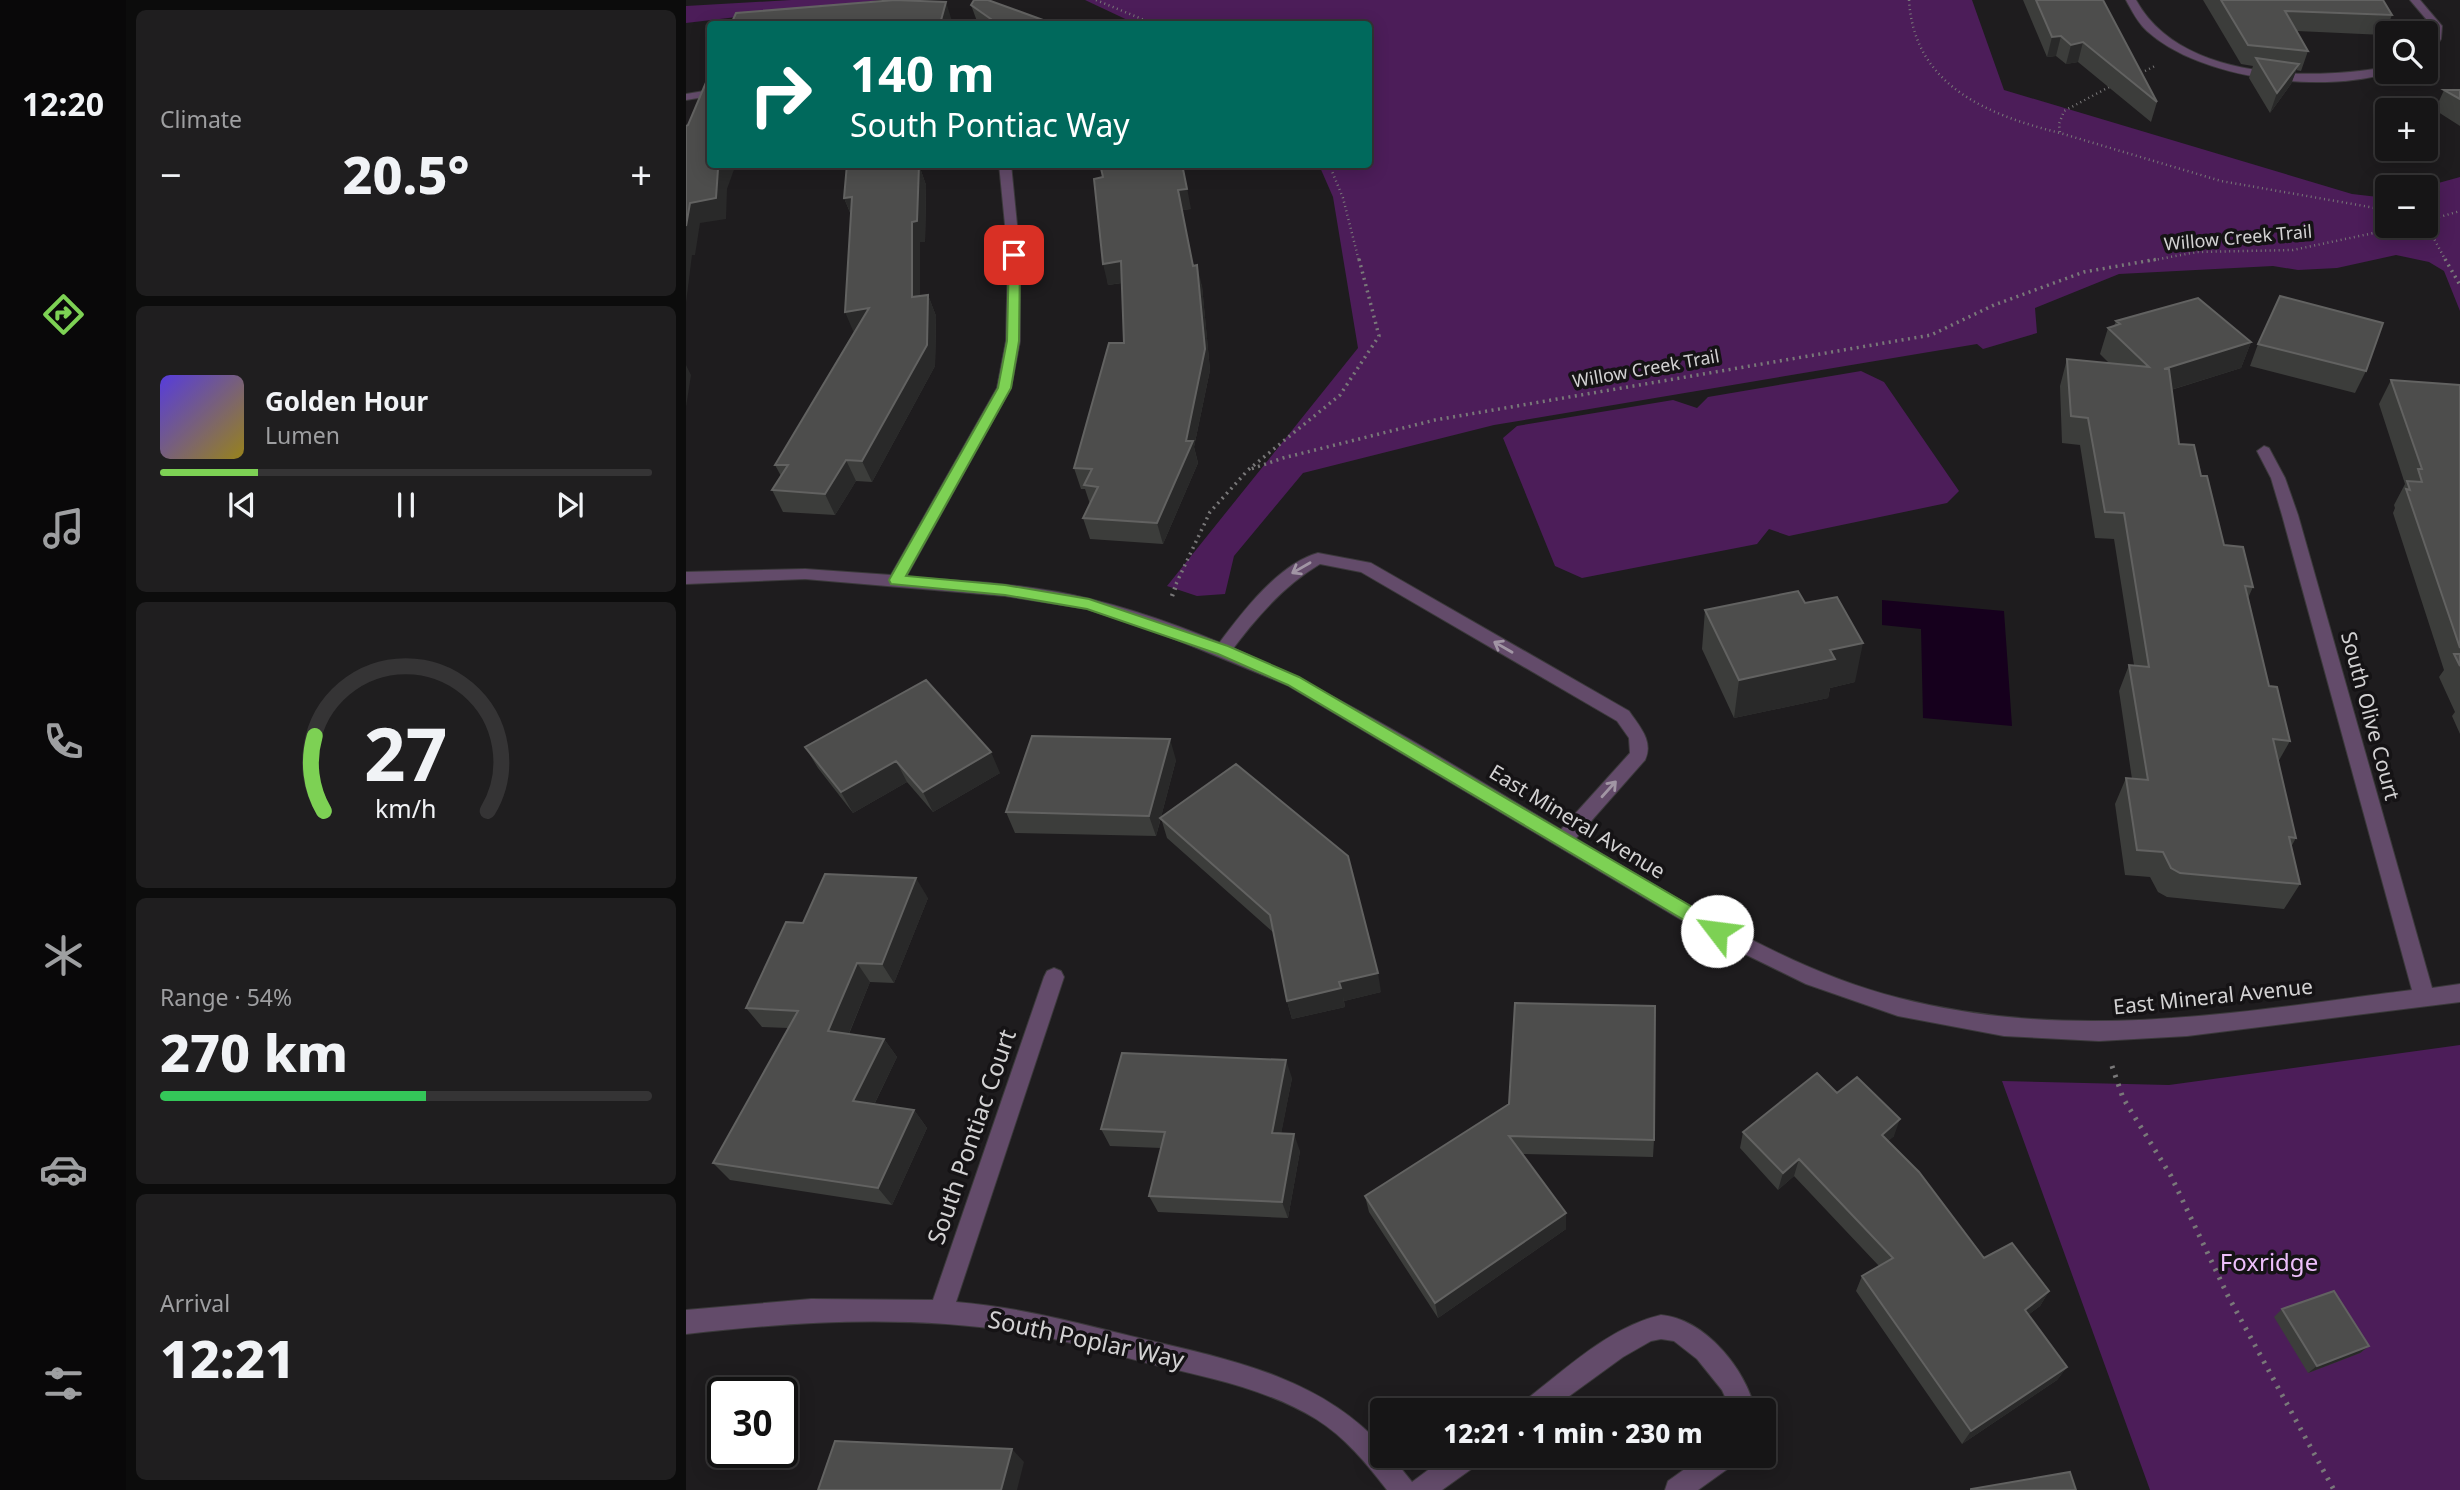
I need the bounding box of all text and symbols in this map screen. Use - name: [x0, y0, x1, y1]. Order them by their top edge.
- map controls: [2375, 21, 2438, 238]
- button: search: [2375, 21, 2438, 84]
- text: 140 m: [850, 40, 995, 106]
- icon: right: [735, 49, 826, 140]
- text: 12:20: [22, 82, 104, 125]
- button: +: [2375, 98, 2438, 161]
- text: Climate: [160, 103, 242, 135]
- text: South Pontiac Way: [850, 103, 1130, 146]
- text: 20.5°: [343, 138, 469, 209]
- text: −: [160, 148, 182, 200]
- text: +: [630, 148, 652, 200]
- button: −: [2375, 175, 2438, 238]
- street label: Willow Creek Trail: [2163, 219, 2313, 255]
- pin: [984, 225, 1044, 285]
- icon: arrive: [995, 236, 1033, 274]
- icon: directions: [39, 290, 88, 339]
- street label: Willow Creek Trail: [1571, 343, 1721, 393]
- text: Golden Hour: [265, 383, 428, 419]
- text: Lumen: [265, 419, 340, 451]
- icon: previous: [223, 486, 261, 524]
- icon: pause: [387, 486, 425, 524]
- icon: next: [551, 486, 589, 524]
- icon: music: [39, 504, 88, 553]
- one-way arrow: [1291, 561, 1311, 575]
- street label: South Olive Court: [2335, 628, 2407, 804]
- one-way arrow: [1494, 640, 1514, 654]
- text: 27: [364, 703, 448, 802]
- icon: phone: [39, 717, 88, 766]
- street label: East Mineral Avenue: [1484, 758, 1671, 885]
- one-way arrow: [1601, 780, 1617, 798]
- text: km/h: [375, 791, 437, 825]
- position arrow: [1680, 894, 1754, 968]
- icon: climate: [39, 931, 88, 980]
- street label: East Mineral Avenue: [2112, 972, 2314, 1020]
- text: Range · 54%: [160, 981, 292, 1013]
- text: 270 km: [160, 1016, 348, 1087]
- street label: South Pontiac Court: [918, 1024, 1023, 1248]
- icon: car: [39, 1145, 88, 1194]
- park label: Foxridge: [2220, 1245, 2318, 1278]
- text: Arrival: [160, 1287, 230, 1319]
- street label: South Poplar Way: [985, 1302, 1188, 1376]
- text: 12:21: [160, 1322, 295, 1393]
- icon: filters: [39, 1359, 88, 1408]
- speed limit sign: 30: [707, 1377, 798, 1468]
- text: 12:21 · 1 min · 230 m: [1443, 1415, 1703, 1451]

